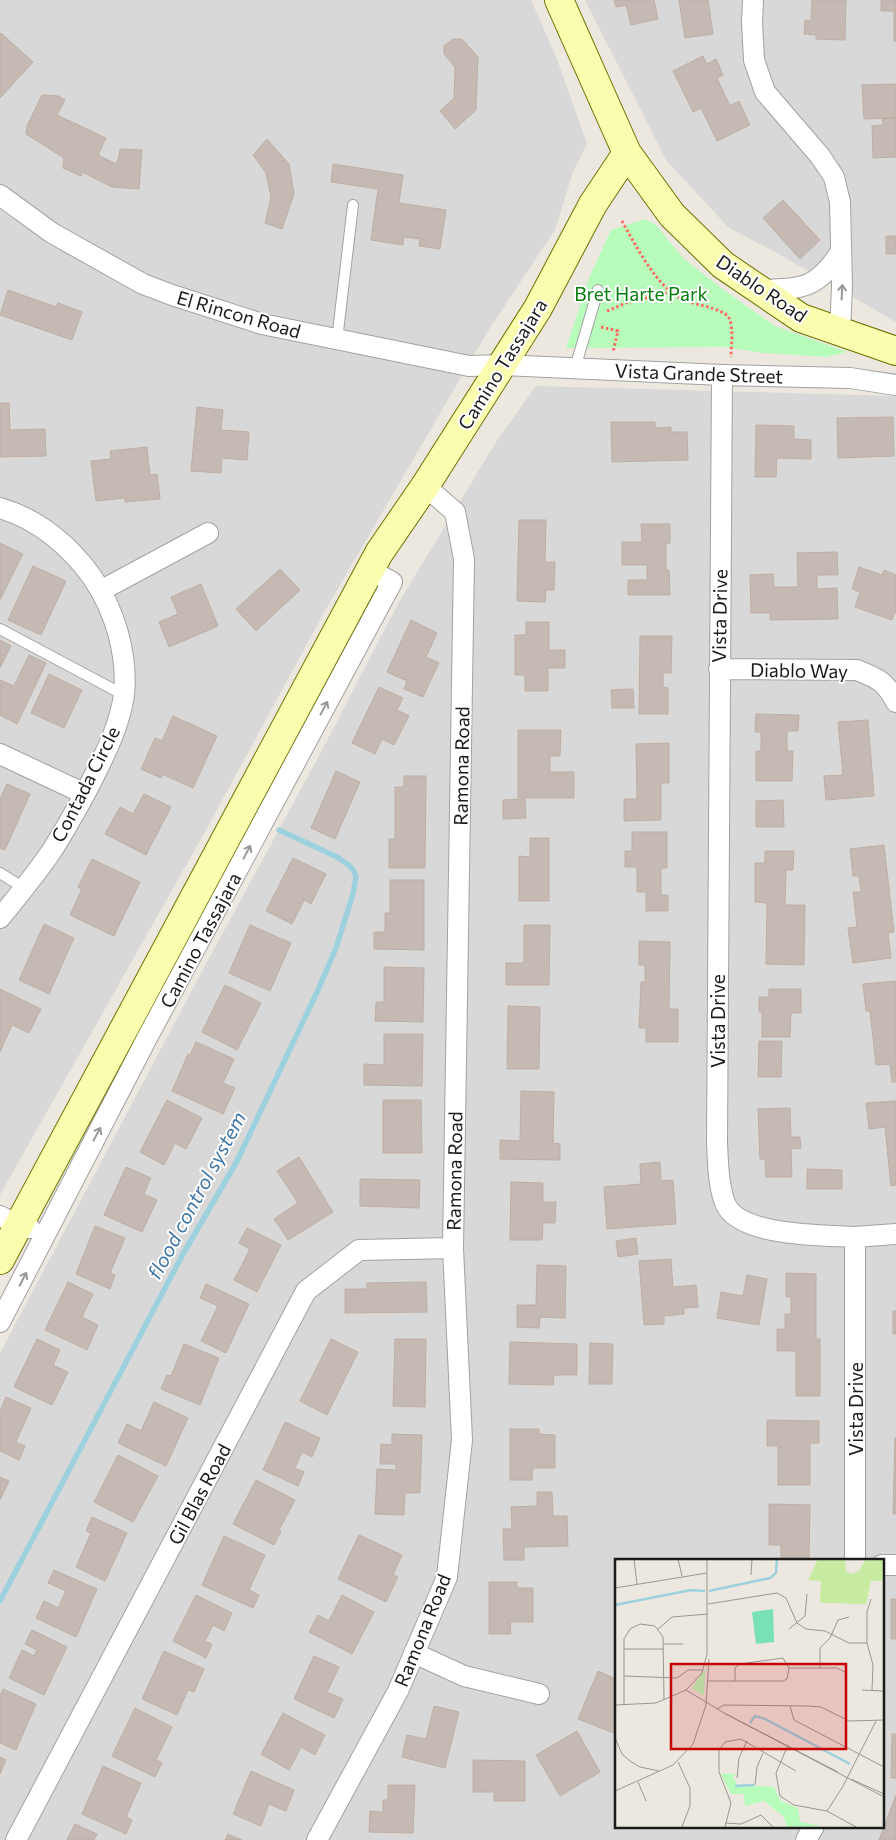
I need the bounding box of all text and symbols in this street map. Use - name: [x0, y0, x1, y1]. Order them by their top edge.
- street label: Diablo Road: [712, 249, 812, 327]
- park label: Bret Harte Park: [574, 282, 708, 305]
- one-way arrow: [837, 284, 846, 300]
- street label: El Rincon Road: [174, 285, 304, 343]
- street label: Camino Tassajara: [452, 294, 552, 434]
- street label: Vista Grande Street: [614, 359, 784, 387]
- street label: Vista Drive: [707, 569, 731, 663]
- street label: Diablo Way: [750, 658, 848, 682]
- one-way arrow: [319, 701, 329, 716]
- street label: Ramona Road: [448, 706, 474, 826]
- street label: Contada Circle: [46, 722, 124, 846]
- one-way arrow: [242, 844, 252, 859]
- street label: Camino Tassajara: [155, 868, 245, 1012]
- street label: Vista Drive: [706, 974, 729, 1068]
- water label: flood control system: [142, 1107, 250, 1283]
- street label: Ramona Road: [441, 1111, 467, 1231]
- one-way arrow: [92, 1127, 102, 1142]
- one-way arrow: [18, 1271, 28, 1286]
- street label: Vista Drive: [844, 1362, 867, 1456]
- street label: Gil Blas Road: [163, 1440, 235, 1548]
- inset map: [615, 1559, 884, 1828]
- street label: Ramona Road: [389, 1570, 455, 1690]

